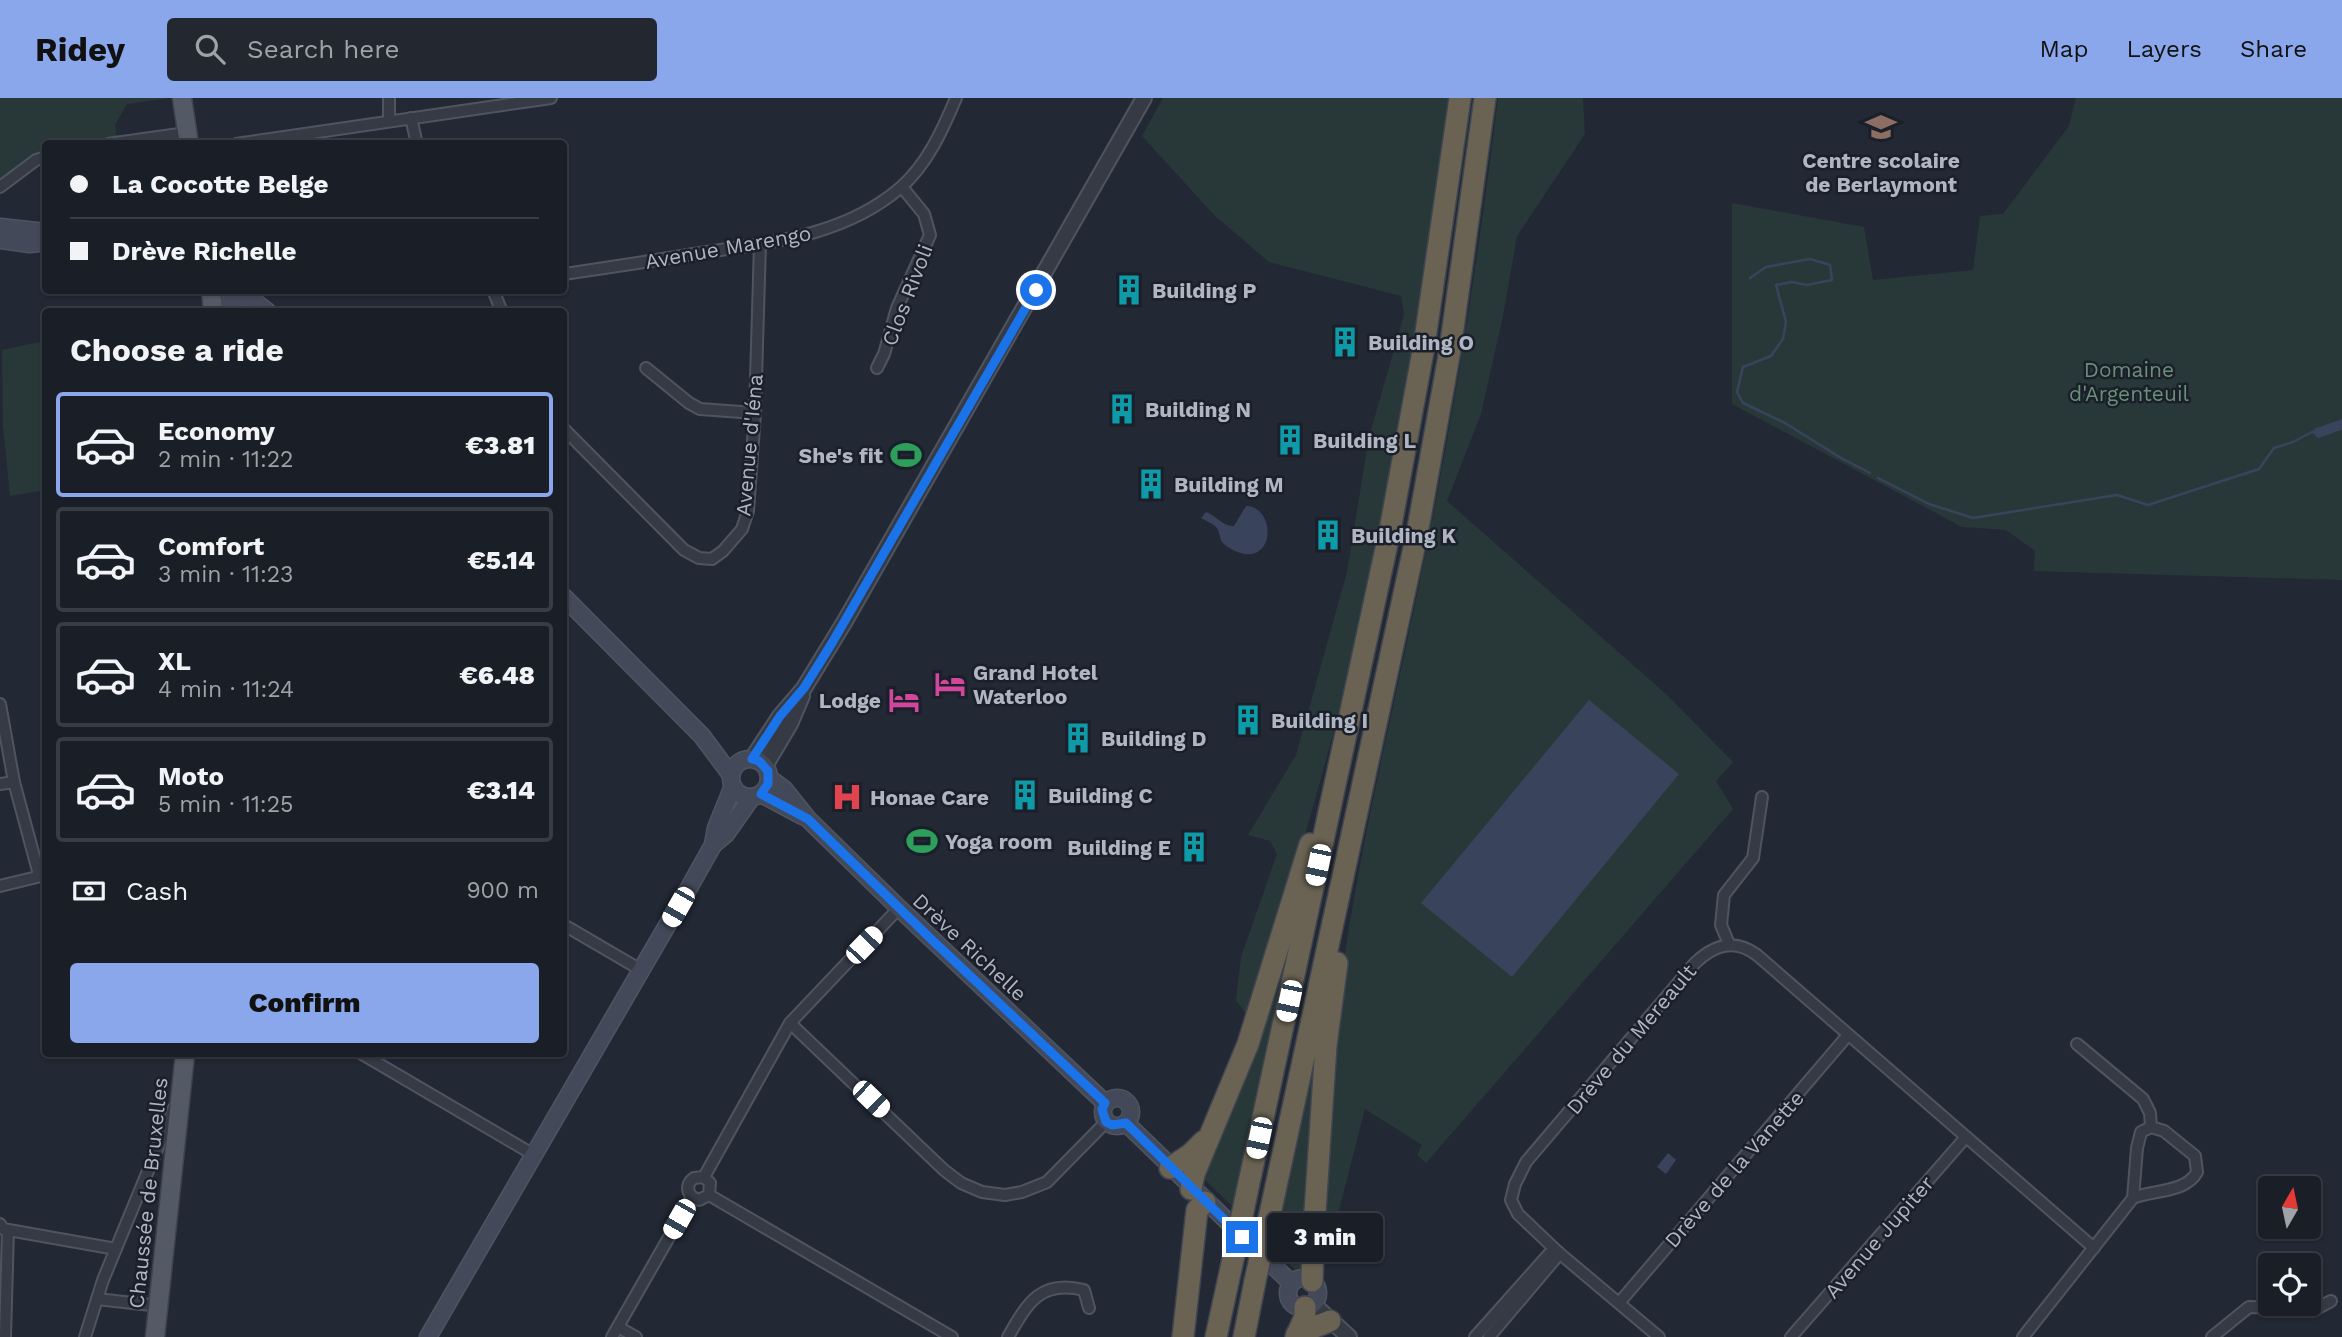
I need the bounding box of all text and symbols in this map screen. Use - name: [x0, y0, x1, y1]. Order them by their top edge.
- search box: [167, 18, 657, 81]
- text: Ridey: [35, 30, 125, 69]
- icon: search: [191, 30, 229, 68]
- text: Search here: [247, 34, 399, 64]
- text: Map: [2040, 35, 2088, 63]
- text: Layers: [2126, 35, 2202, 63]
- text: Share: [2240, 35, 2307, 63]
- school or university icon: Centre scolaire de Berlaymont: [1864, 110, 1898, 144]
- place label: Centre scolaire de Berlaymont: [1802, 148, 1960, 197]
- text: La Cocotte Belge: [112, 169, 329, 199]
- street label: Avenue Marengo: [643, 220, 813, 274]
- text: Drève Richelle: [112, 236, 297, 266]
- street label: Clos Rivoli: [876, 241, 938, 349]
- building icon: Building P: [1112, 273, 1146, 307]
- route start: [1020, 274, 1052, 306]
- place label: Building P: [1152, 278, 1256, 303]
- building icon: Building O: [1328, 325, 1362, 359]
- place label: Building O: [1368, 330, 1474, 355]
- text: Choose a ride: [70, 331, 284, 369]
- park label: Domaine d'Argenteuil: [2069, 357, 2190, 406]
- street label: Avenue d'Iéna: [730, 373, 768, 517]
- building icon: Building N: [1105, 392, 1139, 426]
- place label: Building N: [1145, 397, 1251, 422]
- icon: car: [74, 413, 137, 476]
- text: Economy: [158, 416, 275, 446]
- building icon: Building L: [1273, 423, 1307, 457]
- place label: Building L: [1313, 428, 1416, 453]
- text: €3.81: [465, 430, 535, 460]
- sports icon: She's fit: [889, 438, 923, 472]
- place label: She's fit: [799, 443, 883, 468]
- text: 2 min · 11:22: [158, 446, 294, 473]
- building icon: Building M: [1134, 467, 1168, 501]
- place label: Building M: [1174, 472, 1284, 497]
- building icon: Building K: [1311, 518, 1345, 552]
- place label: Building K: [1351, 523, 1456, 548]
- icon: car: [74, 528, 137, 591]
- text: Comfort: [158, 531, 264, 561]
- text: €5.14: [468, 545, 535, 575]
- text: 3 min · 11:23: [158, 561, 294, 588]
- icon: car: [74, 643, 137, 706]
- text: XL: [158, 646, 191, 676]
- text: €6.48: [459, 660, 535, 690]
- place label: Grand Hotel Waterloo: [973, 660, 1098, 709]
- hotel icon: Grand Hotel Waterloo: [933, 667, 967, 701]
- text: 4 min · 11:24: [158, 676, 294, 703]
- hotel icon: Lodge: [887, 683, 921, 717]
- place label: Lodge: [819, 688, 881, 713]
- building icon: Building I: [1231, 703, 1265, 737]
- place label: Building I: [1271, 708, 1368, 733]
- building icon: Building D: [1061, 721, 1095, 755]
- place label: Building D: [1101, 726, 1206, 751]
- icon: car: [74, 758, 137, 821]
- text: Moto: [158, 761, 224, 791]
- text: €3.14: [467, 775, 535, 805]
- building icon: Building C: [1008, 778, 1042, 812]
- hospital icon: Honae Care: [830, 780, 864, 814]
- place label: Building C: [1048, 783, 1153, 808]
- place label: Honae Care: [870, 785, 989, 810]
- text: 5 min · 11:25: [158, 791, 293, 818]
- sports icon: Yoga room: [905, 824, 939, 858]
- place label: Yoga room: [945, 829, 1053, 854]
- building icon: Building E: [1177, 830, 1211, 864]
- place label: Building E: [1067, 835, 1171, 860]
- car: [1304, 842, 1333, 888]
- icon: cash: [70, 872, 108, 910]
- text: Cash: [126, 876, 188, 906]
- text: 900 m: [466, 877, 539, 904]
- car: [659, 884, 698, 930]
- street label: Drève Richelle: [908, 888, 1032, 1006]
- car: [842, 923, 887, 967]
- street label: Drève du Mereault: [1561, 959, 1701, 1119]
- button: Confirm: [70, 963, 539, 1043]
- car: [1275, 978, 1304, 1024]
- street label: Chaussée de Bruxelles: [123, 1076, 173, 1310]
- car: [849, 1077, 894, 1121]
- street label: Drève de la Vanette: [1659, 1086, 1809, 1252]
- car: [1245, 1115, 1274, 1161]
- street label: Avenue Jupiter: [1819, 1170, 1939, 1303]
- north arrow: [2258, 1176, 2320, 1239]
- map controls: [2258, 1176, 2321, 1316]
- car: [660, 1196, 699, 1242]
- callout: 3 min: [1266, 1212, 1382, 1262]
- route end: [1226, 1221, 1258, 1253]
- text: 3 min: [1294, 1224, 1356, 1251]
- button: locate: [2258, 1253, 2321, 1316]

